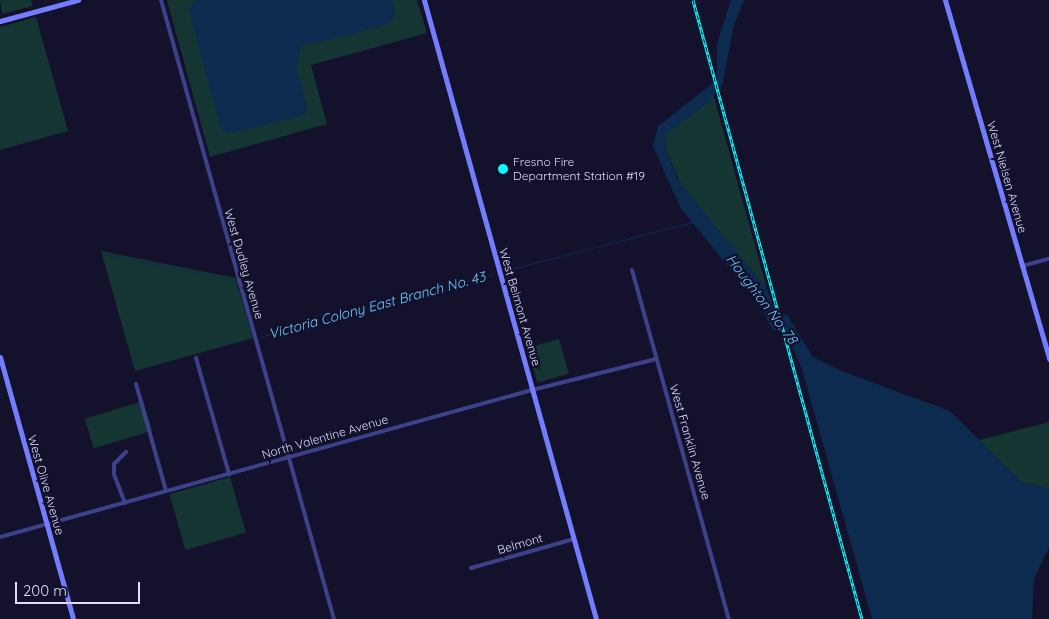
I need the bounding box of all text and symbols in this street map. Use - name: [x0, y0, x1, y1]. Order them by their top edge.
- street label: West Nielsen Avenue: [984, 119, 1030, 235]
- place label: Fresno Fire Department Station #19: [513, 155, 645, 183]
- marker: Fresno Fire Department Station #19: [497, 163, 509, 175]
- street label: West Dudley Avenue: [221, 207, 267, 321]
- street label: West Belmont Avenue: [496, 246, 544, 368]
- water label: Houghton No. 78: [723, 251, 801, 347]
- water label: Victoria Colony East Branch No. 43: [267, 268, 487, 342]
- street label: West Franklin Avenue: [667, 383, 713, 501]
- street label: North Valentine Avenue: [260, 412, 390, 462]
- street label: West Olive Avenue: [25, 433, 67, 537]
- street label: Belmont: [496, 531, 544, 557]
- scale bar: [18, 572, 142, 604]
- text: 200 m: [23, 581, 67, 600]

